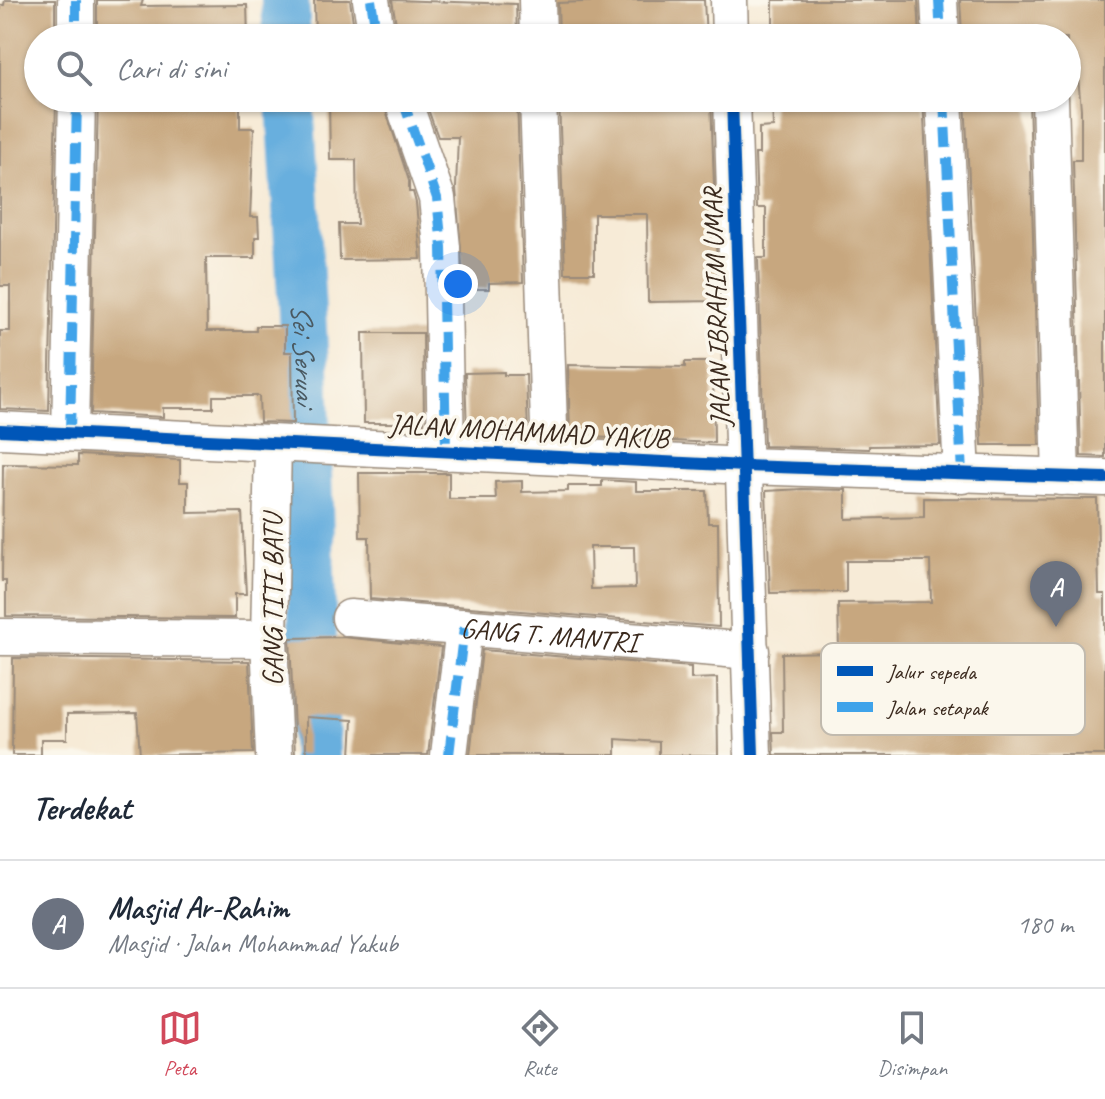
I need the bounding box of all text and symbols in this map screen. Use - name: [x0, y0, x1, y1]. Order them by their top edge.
- search box: [24, 24, 1081, 112]
- icon: search: [52, 46, 96, 90]
- text: Cari di sini: [116, 49, 227, 87]
- street label: JALAN IBRAHIM UMAR: [694, 185, 738, 429]
- your location: [438, 264, 478, 304]
- water label: Sei Seruai: [283, 302, 325, 412]
- street label: JALAN MOHAMMAD YAKUB: [386, 406, 672, 456]
- street label: GANG TITI BATU: [255, 509, 290, 686]
- pin: A: [1030, 561, 1082, 627]
- street label: GANG T. MANTRI: [459, 610, 645, 660]
- legend: [821, 643, 1085, 735]
- text: Jalur sepeda: [886, 658, 977, 686]
- text: Jalan setapak: [886, 694, 990, 722]
- text: Terdekat: [32, 786, 131, 829]
- text: Masjid Ar-Rahim: [108, 889, 289, 927]
- text: A: [51, 908, 65, 941]
- text: 180 m: [1017, 908, 1073, 941]
- text: Masjid · Jalan Mohammad Yakub: [108, 927, 398, 960]
- tab: Peta: [158, 1006, 202, 1082]
- tab: Rute: [518, 1006, 562, 1082]
- tab: Disimpan: [878, 1006, 947, 1082]

